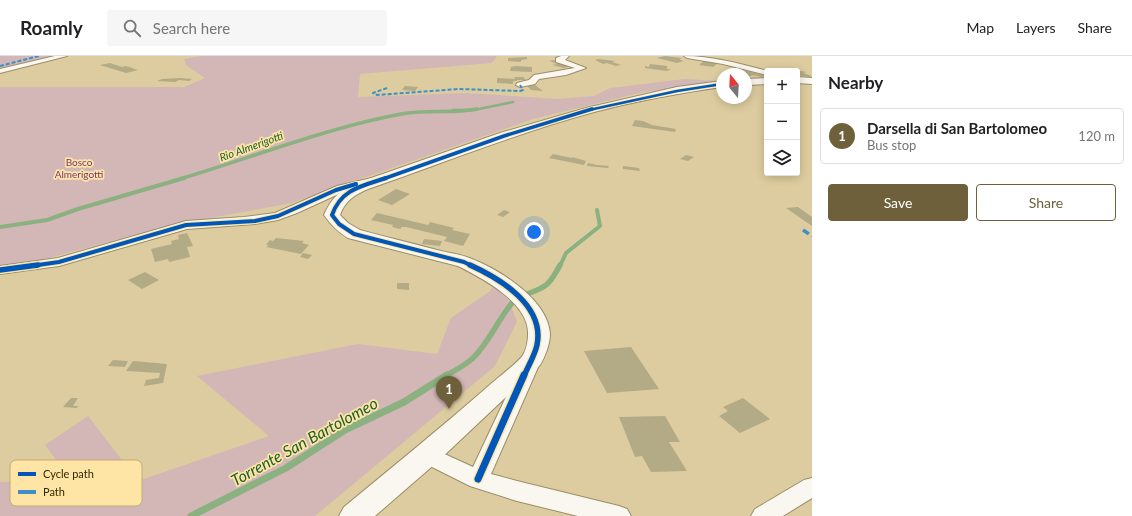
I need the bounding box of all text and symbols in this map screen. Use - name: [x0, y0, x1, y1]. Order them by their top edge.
- search box: [107, 10, 387, 46]
- text: Roamly: [20, 16, 83, 39]
- icon: search: [121, 17, 143, 39]
- text: Search here: [153, 19, 230, 37]
- text: Map: [966, 19, 994, 36]
- text: Layers: [1016, 19, 1056, 36]
- text: Share: [1078, 19, 1112, 36]
- north arrow: [716, 68, 752, 104]
- map controls: [764, 68, 800, 176]
- button: +: [764, 68, 800, 104]
- text: Nearby: [828, 72, 883, 93]
- button: −: [764, 104, 800, 140]
- text: Darsella di San Bartolomeo: [867, 119, 1047, 137]
- water label: Rio Almerigotti: [217, 128, 285, 164]
- text: 1: [838, 128, 846, 144]
- text: 120 m: [1078, 128, 1115, 144]
- text: Bus stop: [867, 137, 916, 153]
- button: layers: [764, 140, 800, 176]
- park label: Bosco Almerigotti: [55, 156, 103, 180]
- button: Save: [828, 184, 968, 221]
- button: Share: [976, 184, 1116, 221]
- your location: [524, 222, 544, 242]
- pin: 1: [436, 376, 462, 409]
- water label: Torrente San Bartolomeo: [227, 393, 381, 489]
- legend: [10, 460, 142, 506]
- text: Cycle path: [43, 467, 94, 480]
- text: Path: [43, 485, 65, 498]

